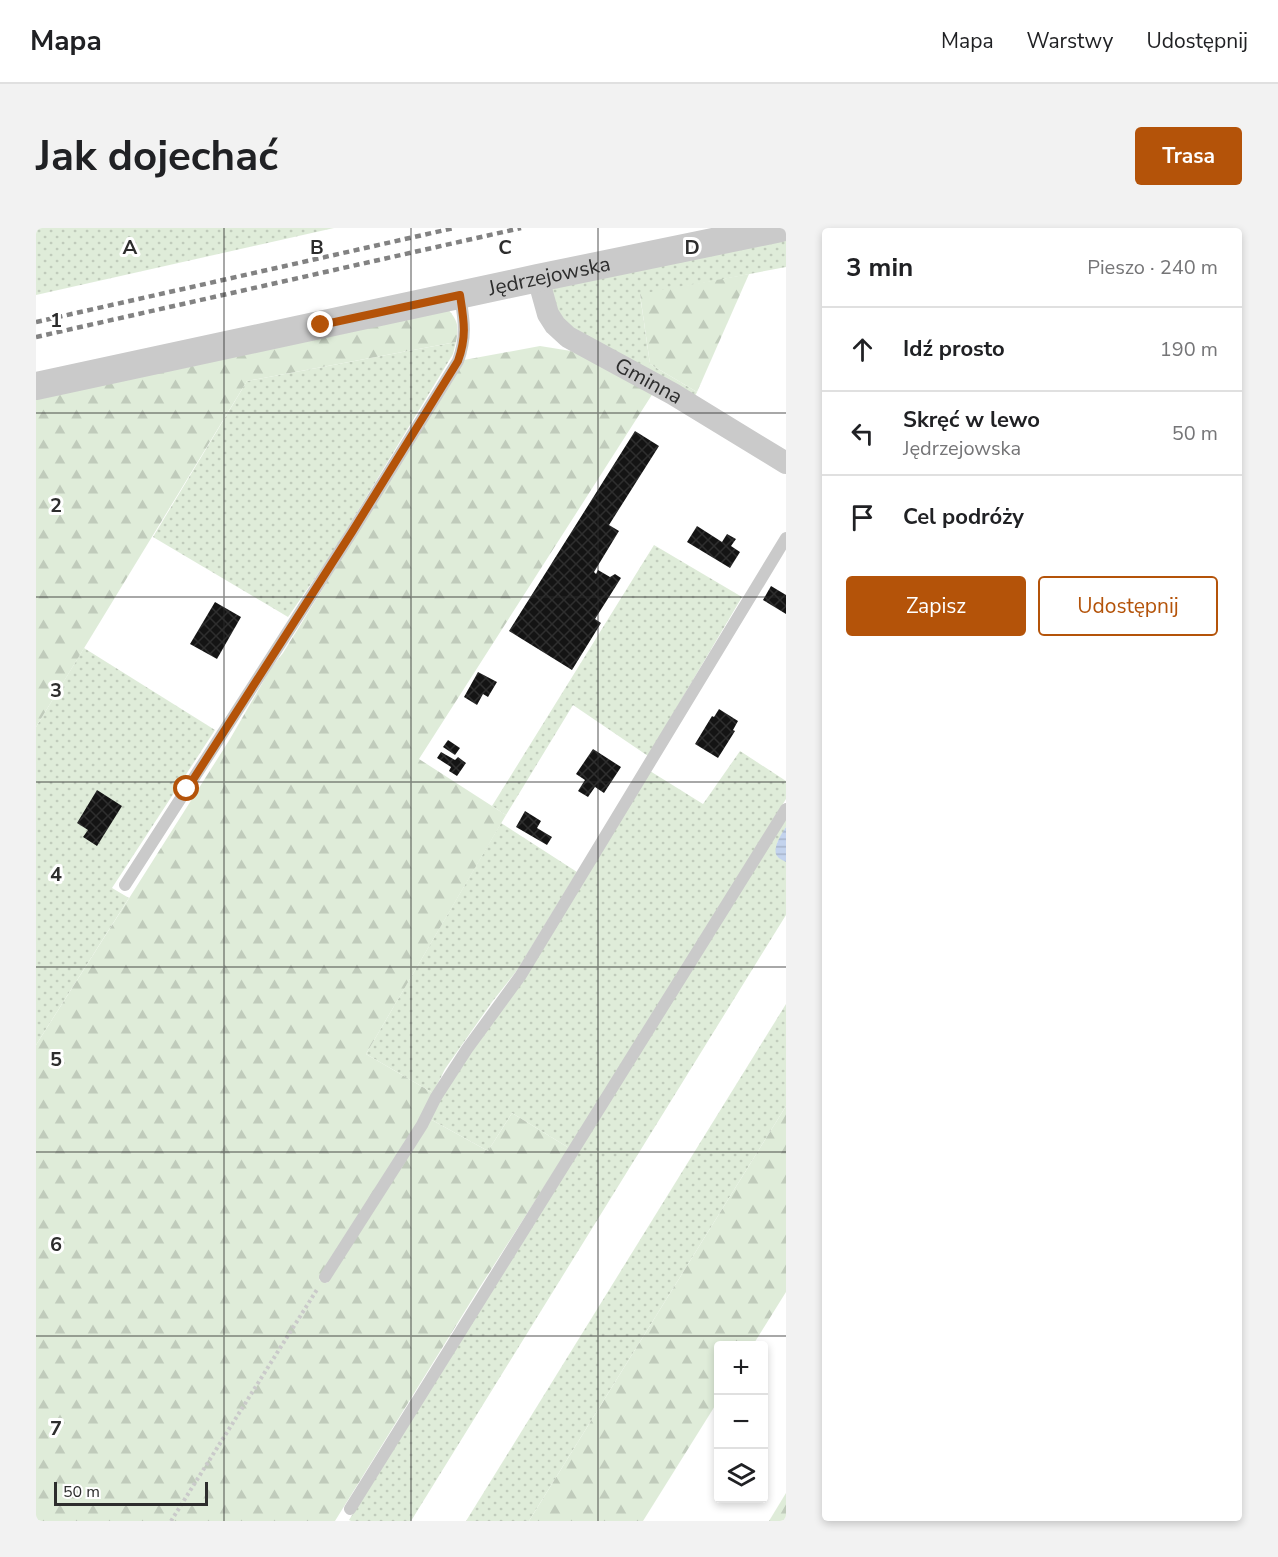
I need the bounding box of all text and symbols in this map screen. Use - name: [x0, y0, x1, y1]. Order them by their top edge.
- text: Mapa: [30, 22, 102, 60]
- text: Mapa: [941, 27, 994, 55]
- text: Warstwy: [1027, 27, 1113, 55]
- text: Udostępnij: [1146, 27, 1248, 55]
- button: Trasa: [1135, 127, 1242, 185]
- text: Jak dojechać: [36, 128, 278, 185]
- text: A: [123, 234, 138, 261]
- text: B: [310, 234, 324, 261]
- text: C: [498, 234, 512, 261]
- text: D: [684, 234, 700, 261]
- street label: Jędrzejowska: [485, 249, 613, 303]
- text: 3 min: [846, 250, 913, 285]
- text: Pieszo · 240 m: [1087, 254, 1218, 281]
- text: 1: [50, 307, 62, 334]
- route end: [307, 311, 333, 337]
- icon: ahead: [846, 333, 879, 366]
- text: Idź prosto: [903, 334, 1005, 364]
- text: 190 m: [1160, 336, 1218, 363]
- street label: Gminna: [610, 351, 688, 411]
- text: Skręć w lewo: [903, 405, 1040, 435]
- icon: left: [846, 417, 879, 450]
- text: 50 m: [1172, 420, 1218, 447]
- text: Jędrzejowska: [903, 435, 1021, 462]
- text: 2: [50, 492, 62, 519]
- icon: arrive: [846, 501, 879, 534]
- text: Cel podróży: [903, 502, 1024, 532]
- button: Zapisz: [846, 576, 1026, 636]
- button: Udostępnij: [1038, 576, 1218, 636]
- text: 3: [50, 677, 62, 704]
- route start: [173, 775, 199, 801]
- text: 4: [50, 861, 62, 888]
- text: 5: [50, 1046, 62, 1073]
- text: 6: [50, 1231, 62, 1258]
- map controls: [714, 1341, 768, 1503]
- button: +: [714, 1341, 768, 1395]
- button: −: [714, 1395, 768, 1449]
- text: 7: [50, 1415, 62, 1442]
- button: layers: [714, 1449, 768, 1503]
- scale bar: [54, 1479, 208, 1506]
- text: 50 m: [63, 1481, 100, 1503]

